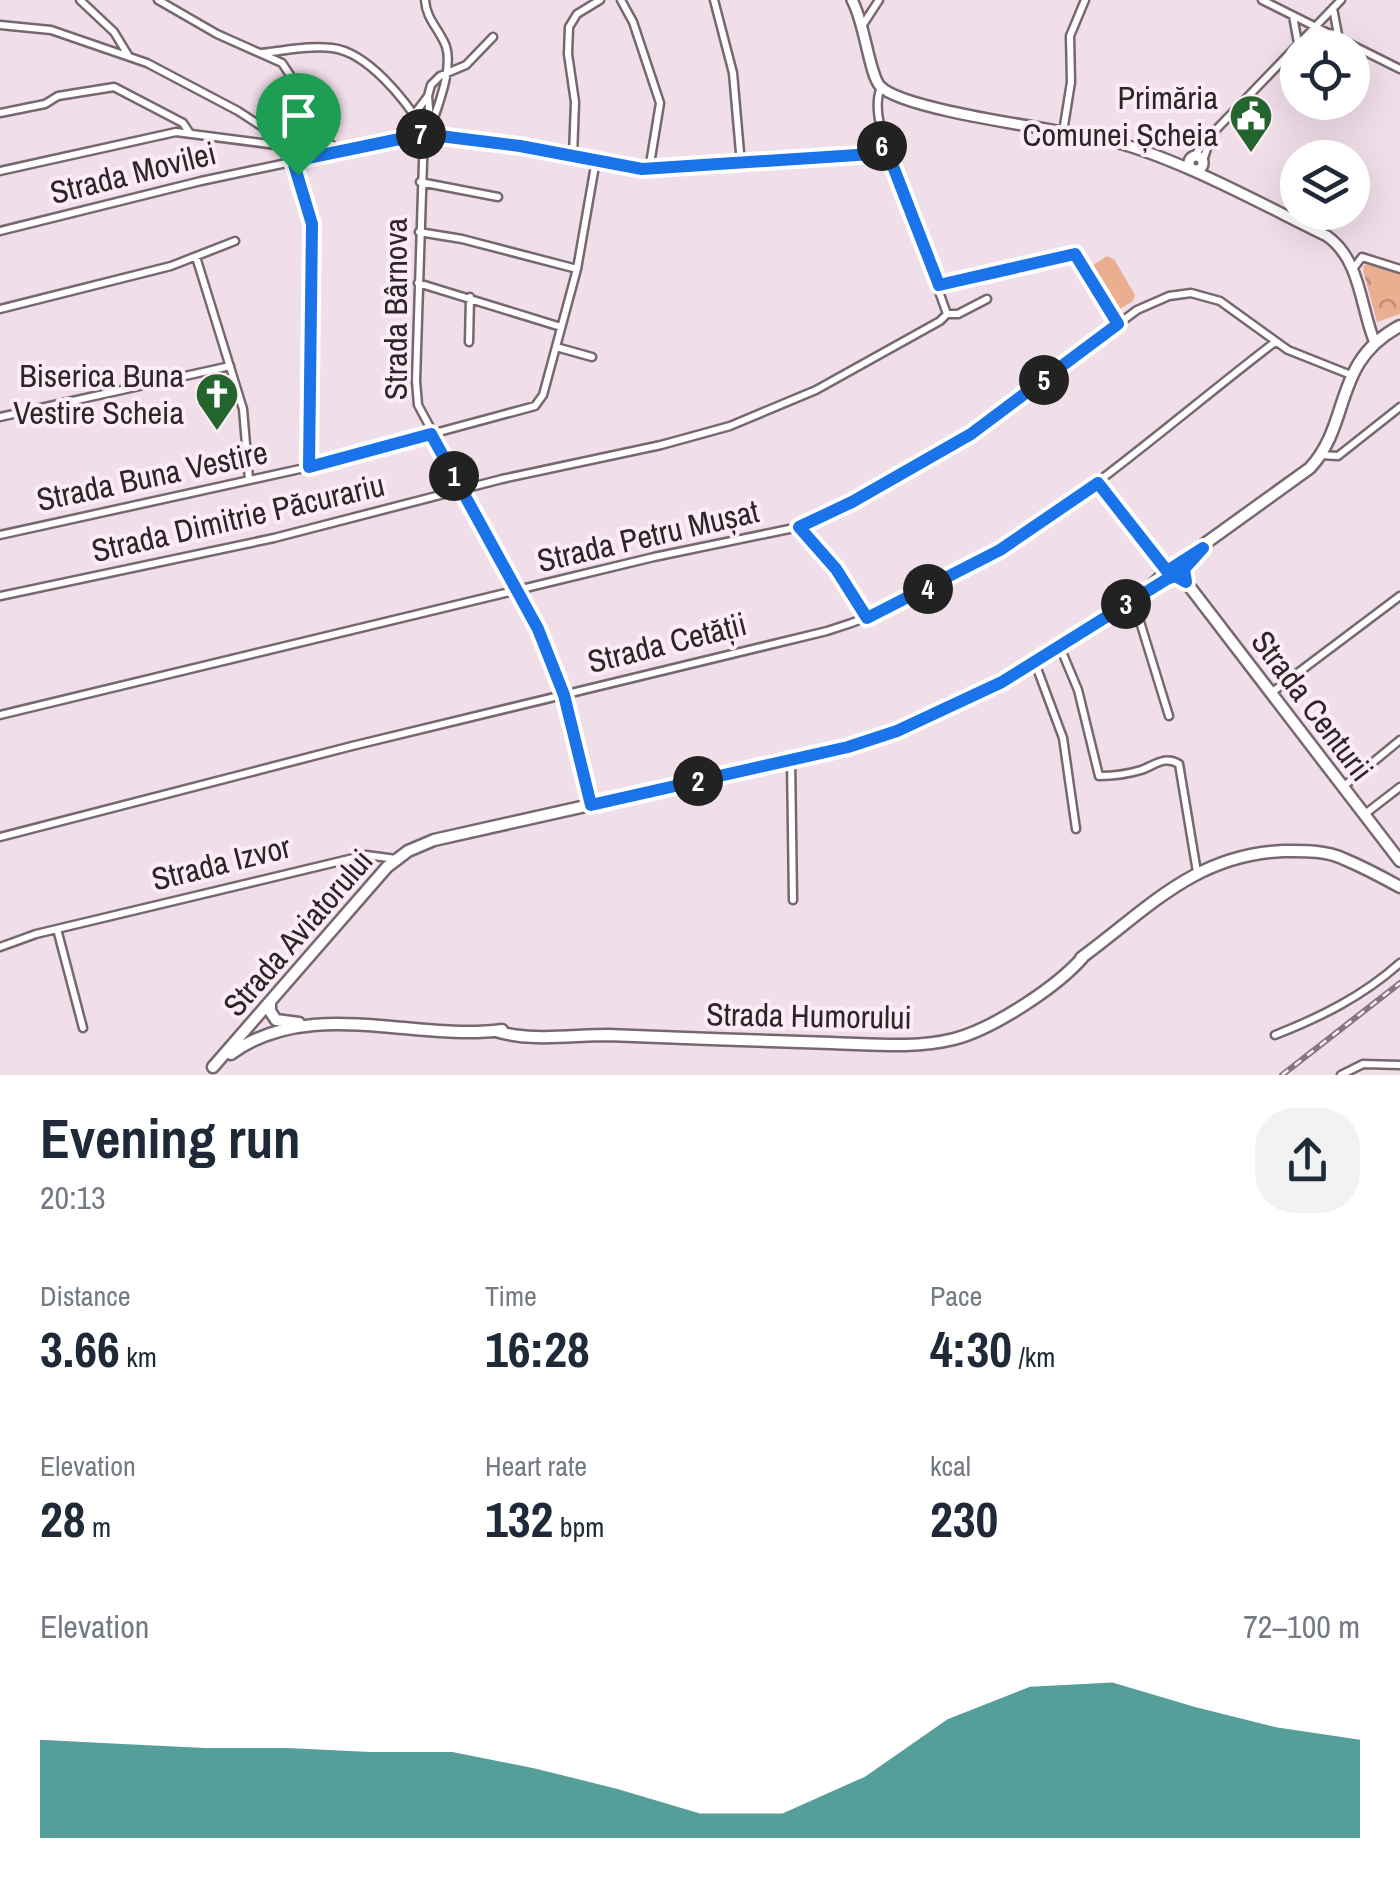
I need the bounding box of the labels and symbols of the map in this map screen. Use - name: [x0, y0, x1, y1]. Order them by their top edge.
- pin: [256, 73, 341, 176]
- place label: Primăria Comunei Șcheia: [1023, 76, 1218, 156]
- public building icon: Primăria Comunei Șcheia: [1228, 93, 1274, 154]
- pin: 7: [396, 109, 446, 159]
- pin: 6: [857, 121, 907, 171]
- street label: Strada Movilei: [46, 131, 220, 214]
- street label: Strada Bârnova: [374, 217, 417, 400]
- place label: Biserica Buna Vestire Scheia: [13, 354, 184, 434]
- pin: 5: [1019, 355, 1069, 405]
- church icon: Biserica Buna Vestire Scheia: [194, 371, 240, 432]
- street label: Strada Buna Vestire: [33, 430, 271, 521]
- pin: 1: [429, 451, 479, 501]
- street label: Strada Dimitrie Păcurariu: [87, 463, 388, 572]
- street label: Strada Petru Mușat: [533, 489, 763, 582]
- pin: 4: [903, 564, 953, 614]
- pin: 3: [1101, 579, 1151, 629]
- street label: Strada Cetății: [583, 602, 751, 683]
- street label: Strada Centurii: [1242, 622, 1383, 790]
- pin: 2: [673, 756, 723, 806]
- street label: Strada Izvor: [147, 824, 295, 900]
- street label: Strada Aviatorului: [213, 840, 382, 1025]
- street label: Strada Humorului: [706, 992, 912, 1039]

